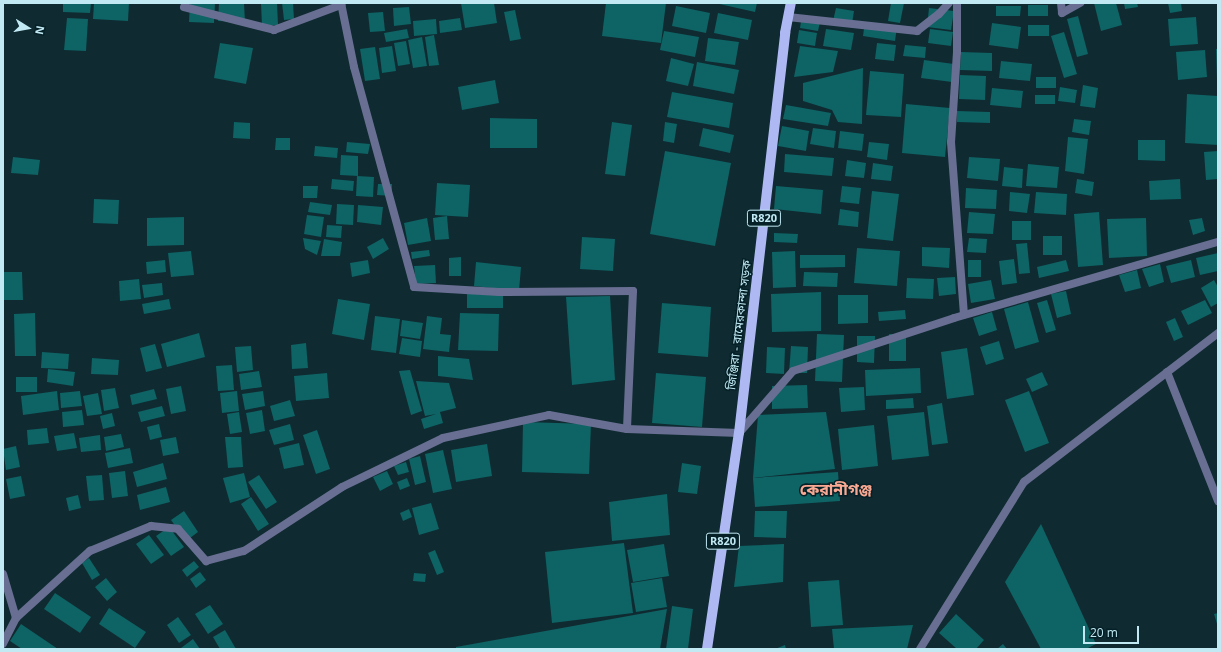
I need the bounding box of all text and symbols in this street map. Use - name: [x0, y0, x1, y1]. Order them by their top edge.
- north arrow: [8, 8, 48, 48]
- text: N: [32, 25, 48, 36]
- road number: R820: [746, 209, 782, 227]
- street label: জিঞ্জিরা - রামেরকান্দা সড়ক: [724, 259, 754, 391]
- district label: কেরানীগঞ্জ: [800, 479, 872, 499]
- road number: R820: [705, 532, 741, 550]
- scale bar: [1085, 618, 1141, 644]
- text: 20 m: [1090, 624, 1118, 641]

